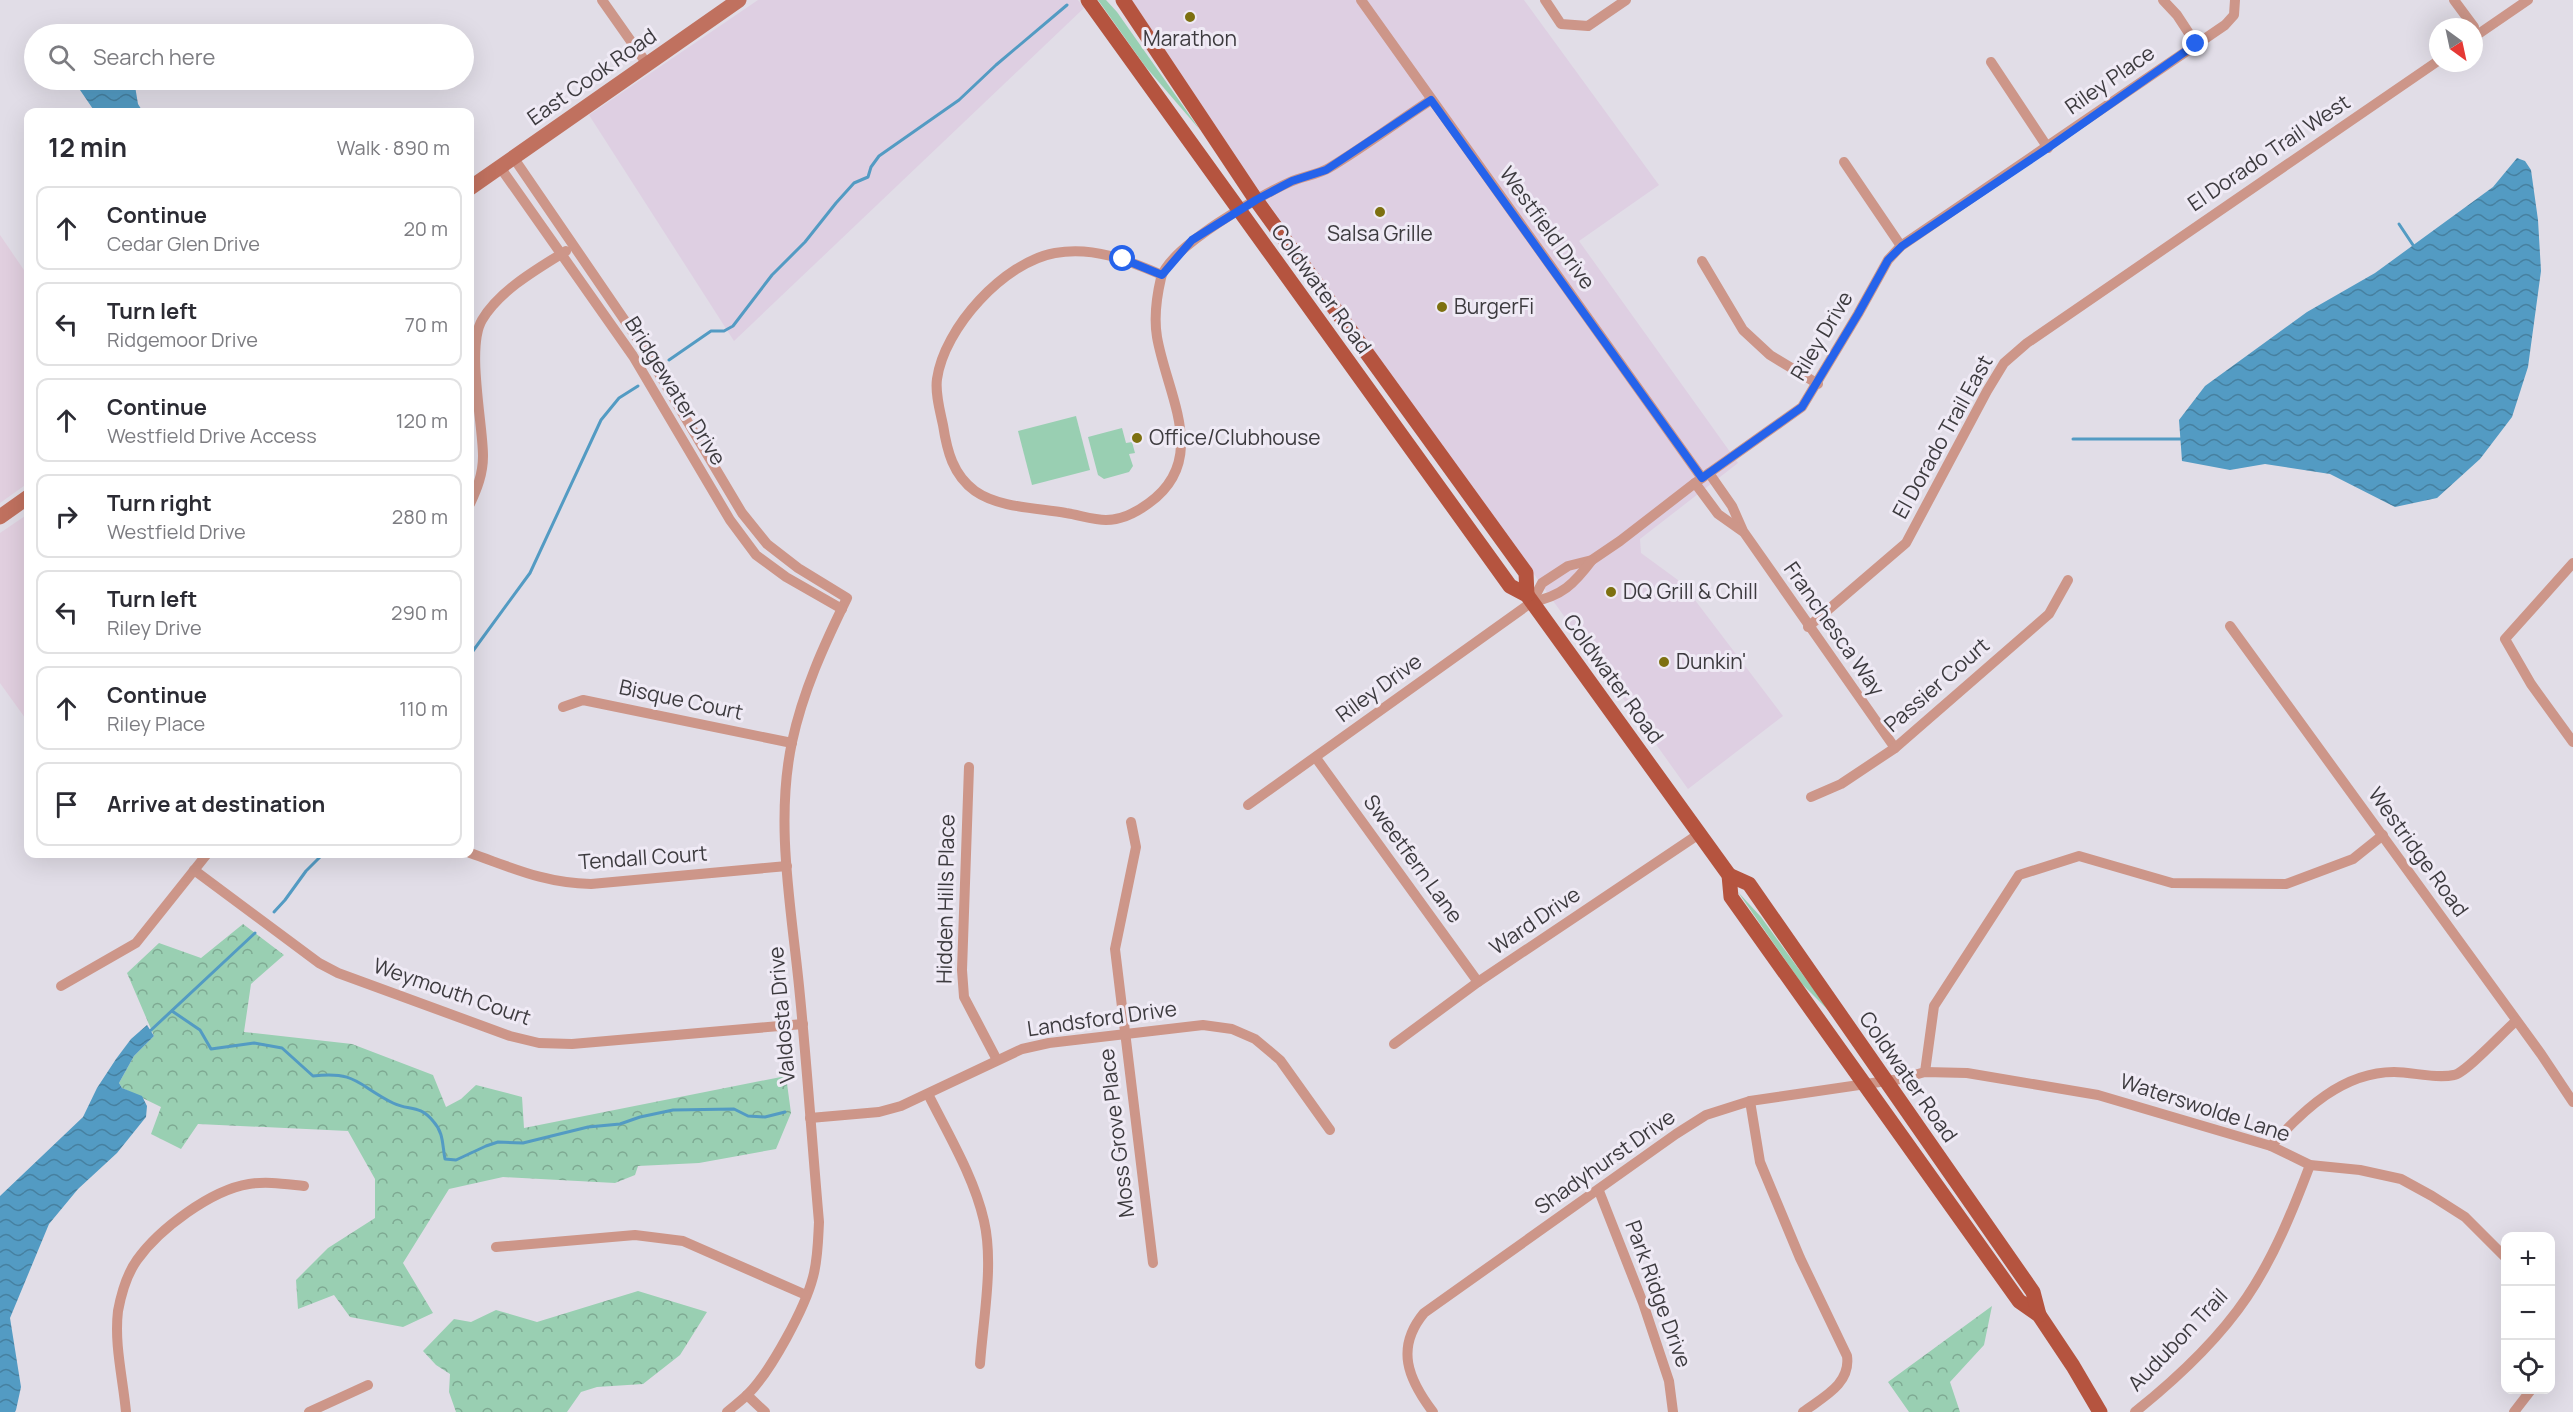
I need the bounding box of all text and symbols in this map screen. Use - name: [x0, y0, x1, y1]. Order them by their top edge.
- marker: Marathon: [1183, 10, 1197, 24]
- north arrow: [2429, 18, 2483, 72]
- street label: East Cook Road: [521, 21, 662, 131]
- search box: [24, 24, 474, 90]
- place label: Marathon: [1143, 24, 1237, 52]
- route end: [2182, 30, 2208, 56]
- street label: Riley Place: [2059, 38, 2160, 120]
- icon: search: [45, 41, 78, 74]
- text: Search here: [93, 42, 215, 72]
- street label: El Dorado Trail West: [2182, 87, 2355, 217]
- text: 12 min: [48, 129, 127, 165]
- text: Walk · 890 m: [337, 134, 450, 161]
- street label: Westfield Drive: [1494, 160, 1602, 295]
- text: Continue: [107, 200, 207, 230]
- marker: Salsa Grille: [1373, 205, 1387, 219]
- icon: ahead: [50, 212, 83, 245]
- text: 20 m: [403, 215, 448, 242]
- street label: Coldwater Road: [1265, 218, 1378, 359]
- place label: Salsa Grille: [1327, 219, 1433, 247]
- text: Cedar Glen Drive: [107, 230, 260, 257]
- route start: [1109, 245, 1135, 271]
- street label: Riley Drive: [1784, 286, 1859, 385]
- place label: BurgerFi: [1454, 292, 1534, 320]
- text: Turn left: [107, 296, 197, 326]
- marker: BurgerFi: [1435, 300, 1449, 314]
- icon: left: [50, 308, 83, 341]
- text: 70 m: [405, 311, 448, 338]
- street label: Bridgewater Drive: [619, 311, 733, 470]
- text: Ridgemoor Drive: [107, 326, 258, 353]
- street label: El Dorado Trail East: [1886, 350, 1999, 523]
- text: Continue: [107, 392, 207, 422]
- icon: ahead: [50, 404, 83, 437]
- text: 120 m: [396, 407, 448, 434]
- text: Westfield Drive Access: [107, 422, 317, 449]
- place label: Office/Clubhouse: [1149, 423, 1321, 451]
- marker: Office/Clubhouse: [1130, 431, 1144, 445]
- text: Turn right: [107, 488, 212, 518]
- icon: right: [50, 500, 83, 533]
- text: 280 m: [392, 503, 448, 530]
- text: Westfield Drive: [107, 518, 246, 545]
- street label: Franchesca Way: [1778, 556, 1891, 701]
- place label: DQ Grill & Chill: [1623, 577, 1758, 605]
- text: Turn left: [107, 584, 197, 614]
- marker: DQ Grill & Chill: [1604, 585, 1618, 599]
- icon: left: [50, 596, 83, 629]
- text: 290 m: [391, 599, 448, 626]
- street label: Coldwater Road: [1557, 608, 1670, 749]
- text: Riley Drive: [107, 614, 202, 641]
- street label: Passier Court: [1878, 631, 1995, 738]
- street label: Riley Drive: [1330, 647, 1427, 728]
- place label: Dunkin': [1676, 647, 1747, 675]
- marker: Dunkin': [1657, 655, 1671, 669]
- street label: Bisque Court: [617, 672, 746, 726]
- text: Continue: [107, 680, 207, 710]
- icon: ahead: [50, 692, 83, 725]
- text: 110 m: [399, 695, 448, 722]
- text: Riley Place: [107, 710, 205, 737]
- street label: Westridge Road: [2362, 781, 2475, 922]
- icon: arrive: [50, 788, 83, 821]
- text: Arrive at destination: [107, 789, 325, 819]
- street label: Sweetfern Lane: [1358, 789, 1470, 928]
- street label: Hidden Hills Place: [930, 814, 960, 984]
- street label: Tendall Court: [577, 839, 708, 875]
- street label: Ward Drive: [1484, 880, 1585, 961]
- street label: Valdosta Drive: [761, 945, 801, 1085]
- street label: Weymouth Court: [370, 951, 535, 1031]
- street label: Landsford Drive: [1025, 994, 1178, 1042]
- street label: Coldwater Road: [1853, 1005, 1964, 1147]
- street label: Moss Grove Place: [1092, 1047, 1140, 1219]
- street label: Waterswolde Lane: [2117, 1066, 2294, 1148]
- street label: Shadyhurst Drive: [1529, 1102, 1680, 1220]
- street label: Park Ridge Drive: [1619, 1216, 1699, 1371]
- map controls: [2501, 1232, 2555, 1394]
- button: +: [2501, 1232, 2555, 1286]
- street label: Audubon Trail: [2121, 1282, 2233, 1397]
- button: −: [2501, 1286, 2555, 1340]
- button: locate: [2501, 1340, 2555, 1394]

